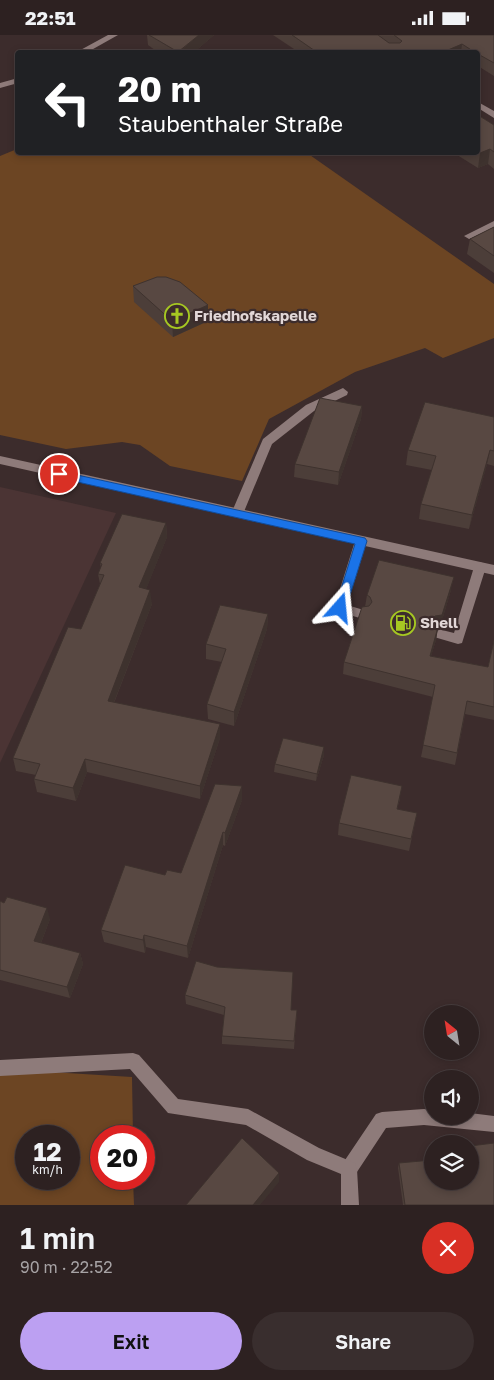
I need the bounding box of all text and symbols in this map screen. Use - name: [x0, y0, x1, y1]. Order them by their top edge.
- text: 22:51: [25, 6, 76, 29]
- text: 20 m: [118, 68, 201, 110]
- icon: left: [35, 70, 100, 135]
- text: Staubenthaler Straße: [118, 110, 343, 137]
- church icon: Friedhofskapelle: [164, 303, 190, 329]
- place label: Friedhofskapelle: [194, 306, 317, 324]
- pin: [38, 453, 80, 495]
- icon: arrive: [45, 460, 73, 488]
- position arrow: [313, 581, 365, 633]
- fuel station icon: Shell: [390, 610, 416, 636]
- place label: Shell: [420, 613, 458, 631]
- north arrow: [424, 1005, 479, 1060]
- map controls: [424, 1005, 479, 1190]
- button: sound: [424, 1070, 479, 1125]
- speed limit sign: 20: [90, 1125, 155, 1190]
- button: layers: [424, 1135, 479, 1190]
- text: 12: [33, 1136, 62, 1167]
- text: km/h: [32, 1162, 63, 1177]
- text: 1 min: [20, 1220, 95, 1256]
- button: close: [422, 1222, 474, 1274]
- text: 90 m · 22:52: [20, 1257, 112, 1277]
- button: Exit: [20, 1312, 242, 1370]
- button: Share: [252, 1312, 474, 1370]

